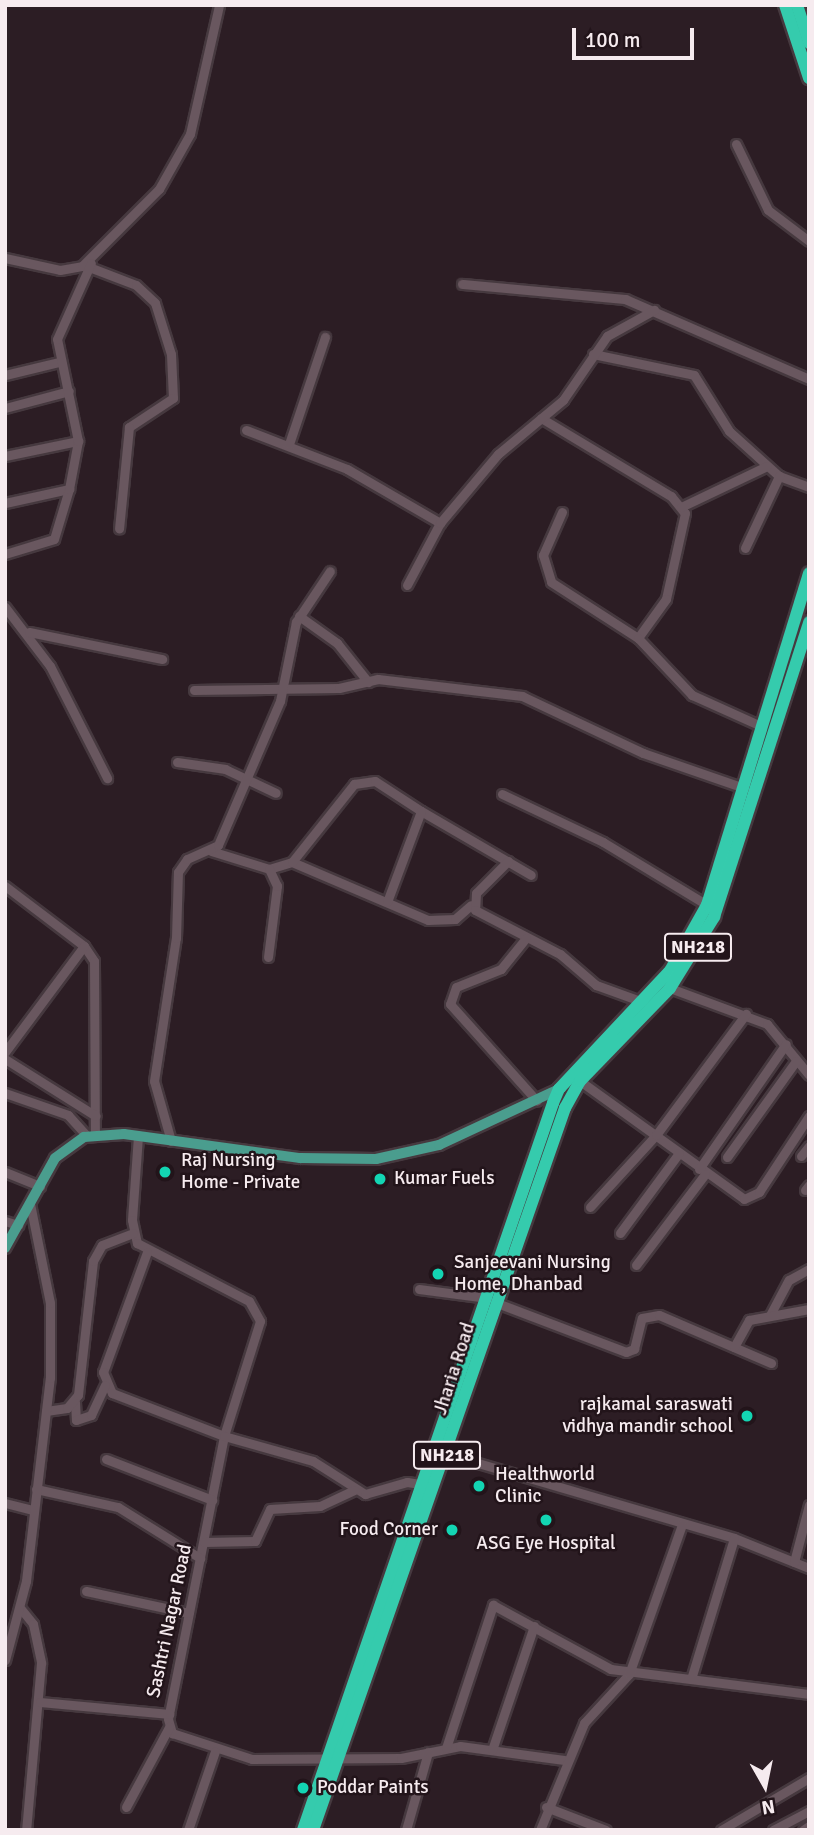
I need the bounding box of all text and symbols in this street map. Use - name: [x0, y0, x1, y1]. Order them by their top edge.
- scale bar: [576, 14, 698, 58]
- text: 100 m: [585, 27, 640, 53]
- road number: NH218: [663, 932, 733, 962]
- place label: Raj Nursing Home - Private: [181, 1150, 300, 1194]
- marker: Raj Nursing Home - Private: [155, 1162, 175, 1182]
- place label: Kumar Fuels: [394, 1168, 494, 1190]
- marker: Kumar Fuels: [372, 1171, 388, 1187]
- place label: Sanjeevani Nursing Home, Dhanbad: [454, 1252, 611, 1296]
- marker: Sanjeevani Nursing Home, Dhanbad: [428, 1264, 448, 1284]
- street label: Jharia Road: [429, 1320, 481, 1418]
- place label: rajkamal saraswati vidhya mandir school: [562, 1394, 733, 1438]
- marker: rajkamal saraswati vidhya mandir school: [739, 1408, 755, 1424]
- road number: NH218: [412, 1440, 482, 1470]
- place label: Healthworld Clinic: [495, 1464, 595, 1508]
- marker: Healthworld Clinic: [469, 1476, 489, 1496]
- marker: ASG Eye Hospital: [536, 1510, 556, 1530]
- place label: Food Corner: [340, 1519, 438, 1541]
- marker: Food Corner: [444, 1522, 460, 1538]
- place label: ASG Eye Hospital: [476, 1533, 616, 1555]
- street label: Sashtri Nagar Road: [143, 1542, 197, 1700]
- north arrow: [730, 1751, 800, 1821]
- place label: Poddar Paints: [317, 1777, 429, 1799]
- marker: Poddar Paints: [295, 1780, 311, 1796]
- text: N: [760, 1794, 777, 1820]

